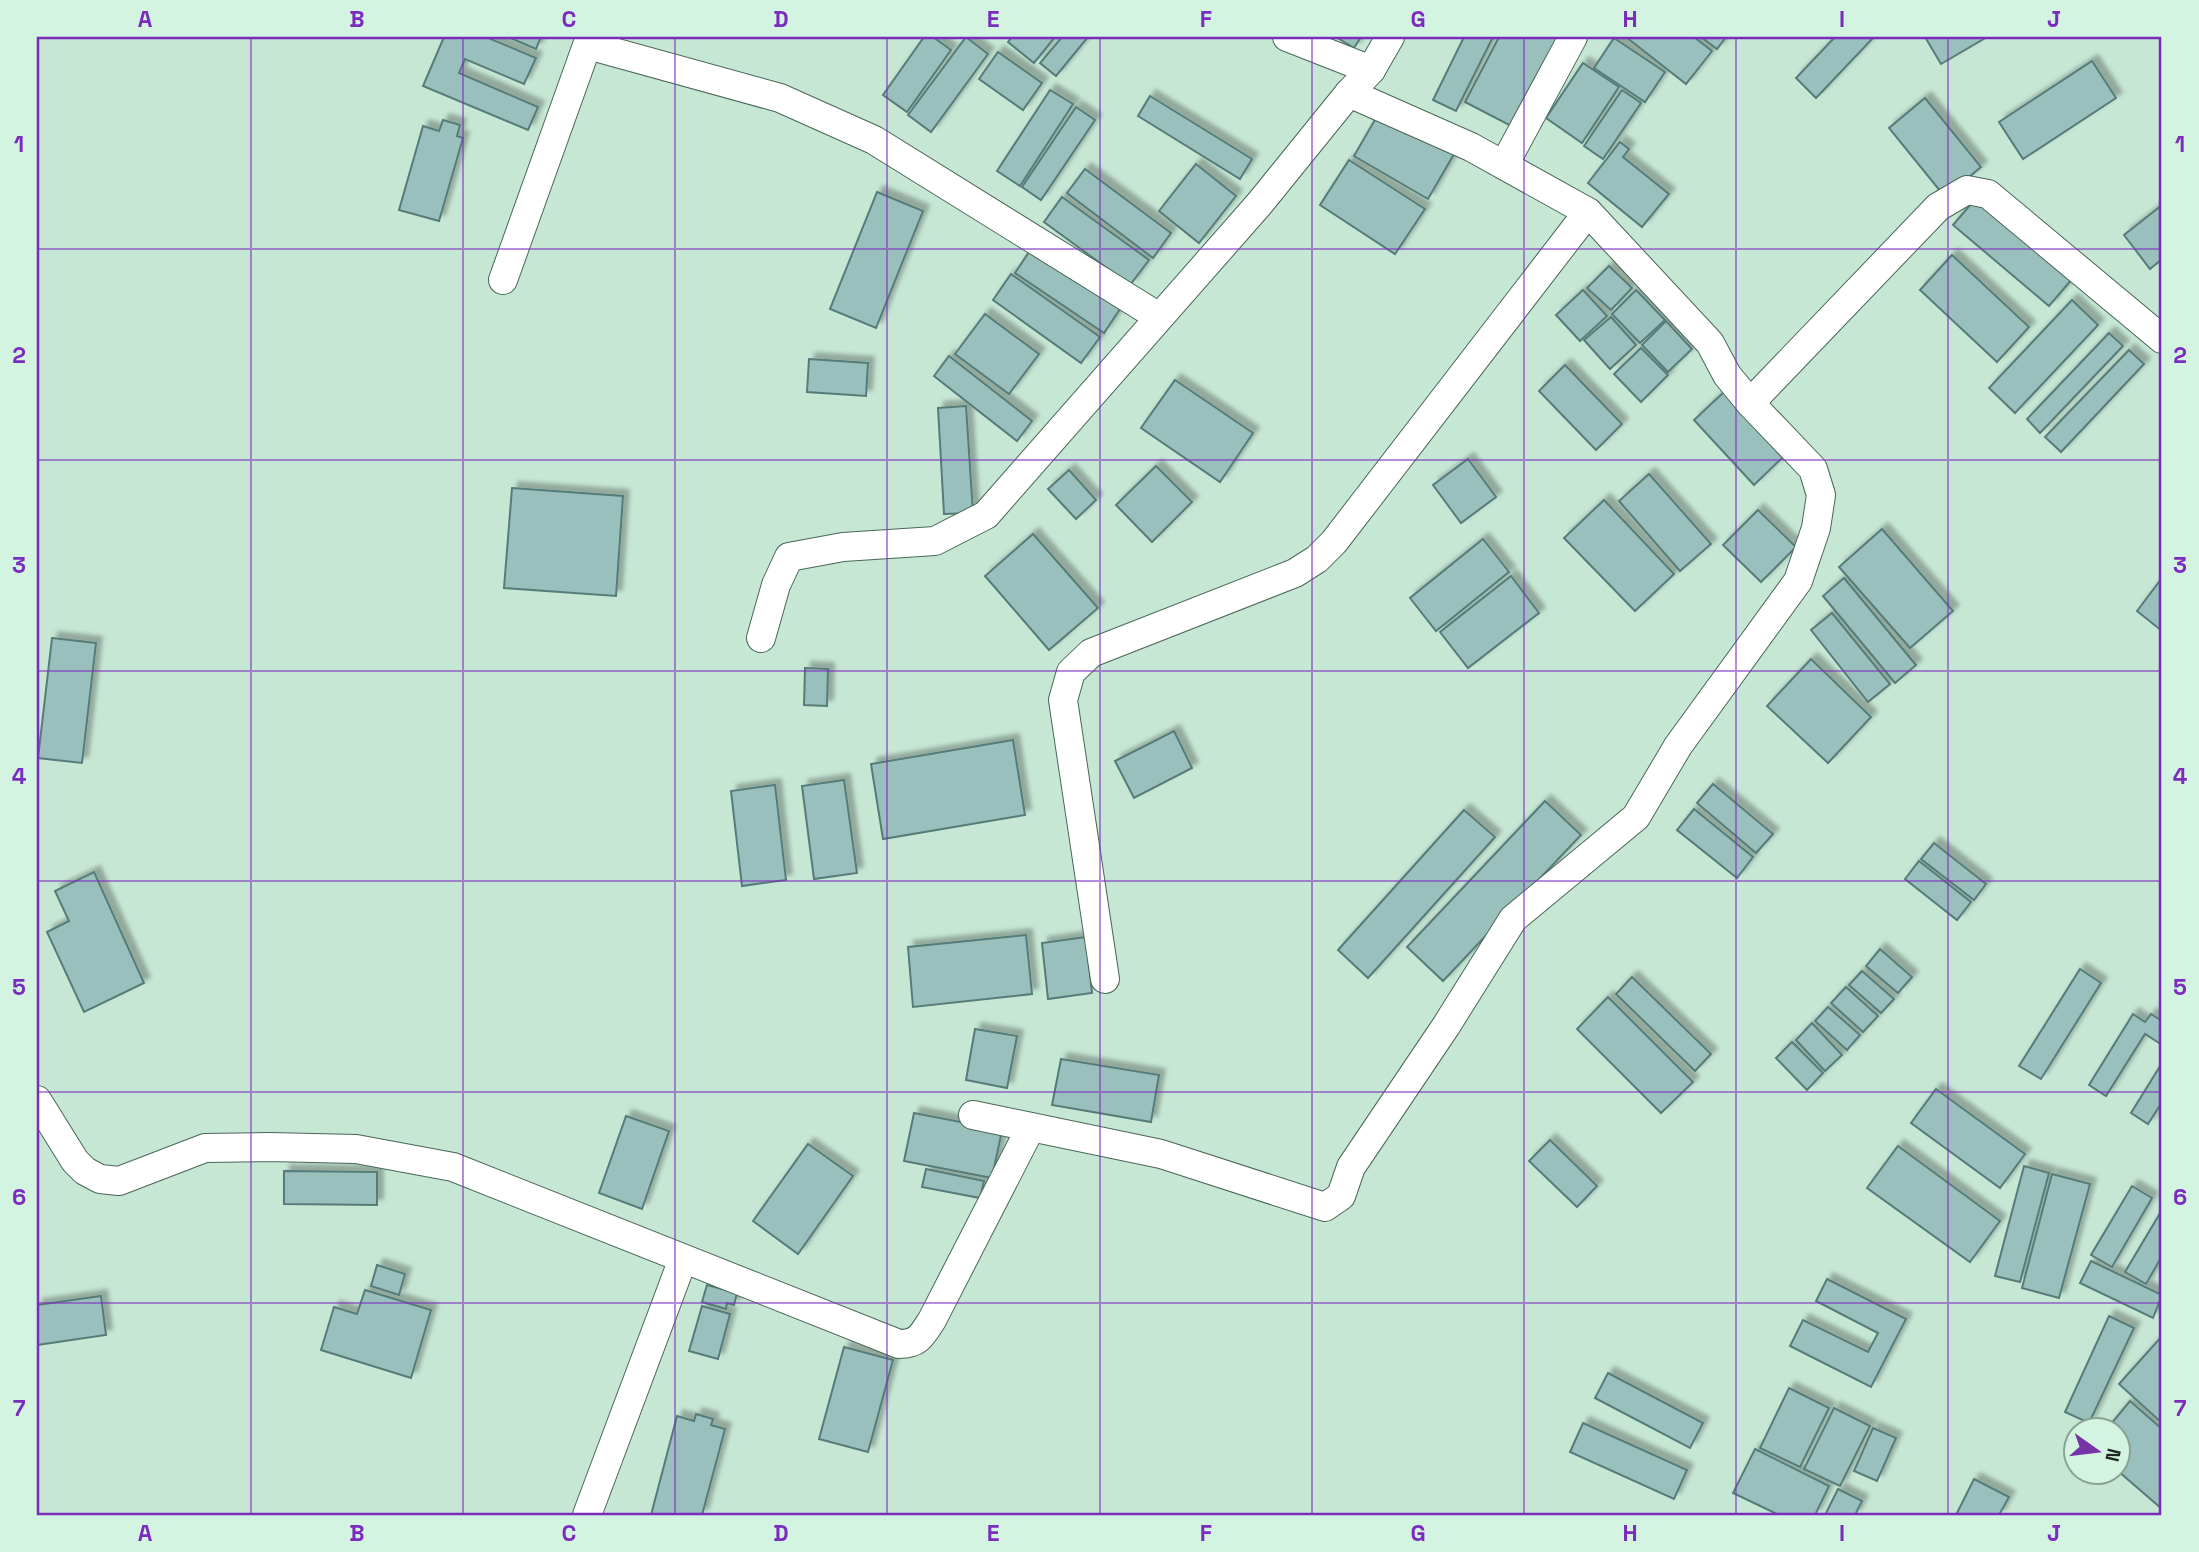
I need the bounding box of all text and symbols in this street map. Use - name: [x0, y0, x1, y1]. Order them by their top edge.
- text: A: [138, 4, 153, 34]
- text: B: [349, 4, 365, 34]
- text: C: [562, 4, 576, 34]
- text: D: [773, 4, 789, 34]
- text: E: [987, 4, 999, 34]
- text: F: [1200, 4, 1212, 34]
- text: G: [1410, 4, 1426, 34]
- text: H: [1622, 4, 1638, 34]
- text: I: [1839, 4, 1845, 34]
- text: J: [2047, 4, 2061, 34]
- text: 1: [14, 129, 24, 159]
- text: 1: [2175, 129, 2185, 159]
- text: 2: [12, 340, 26, 370]
- text: 2: [2173, 340, 2187, 370]
- text: 3: [12, 550, 26, 580]
- text: 3: [2173, 550, 2187, 580]
- text: 4: [12, 761, 27, 791]
- text: 4: [2173, 761, 2188, 791]
- text: 5: [12, 972, 26, 1002]
- text: 5: [2173, 972, 2187, 1002]
- text: 6: [12, 1182, 26, 1212]
- text: 6: [2173, 1182, 2187, 1212]
- text: 7: [13, 1393, 26, 1423]
- text: 7: [2174, 1393, 2187, 1423]
- north arrow: [2062, 1416, 2132, 1486]
- text: N: [2099, 1446, 2127, 1464]
- text: A: [138, 1518, 153, 1548]
- text: B: [349, 1518, 365, 1548]
- text: C: [562, 1518, 576, 1548]
- text: D: [773, 1518, 789, 1548]
- text: E: [987, 1518, 999, 1548]
- text: F: [1200, 1518, 1212, 1548]
- text: G: [1410, 1518, 1426, 1548]
- text: H: [1622, 1518, 1638, 1548]
- text: I: [1839, 1518, 1845, 1548]
- text: J: [2047, 1518, 2061, 1548]

